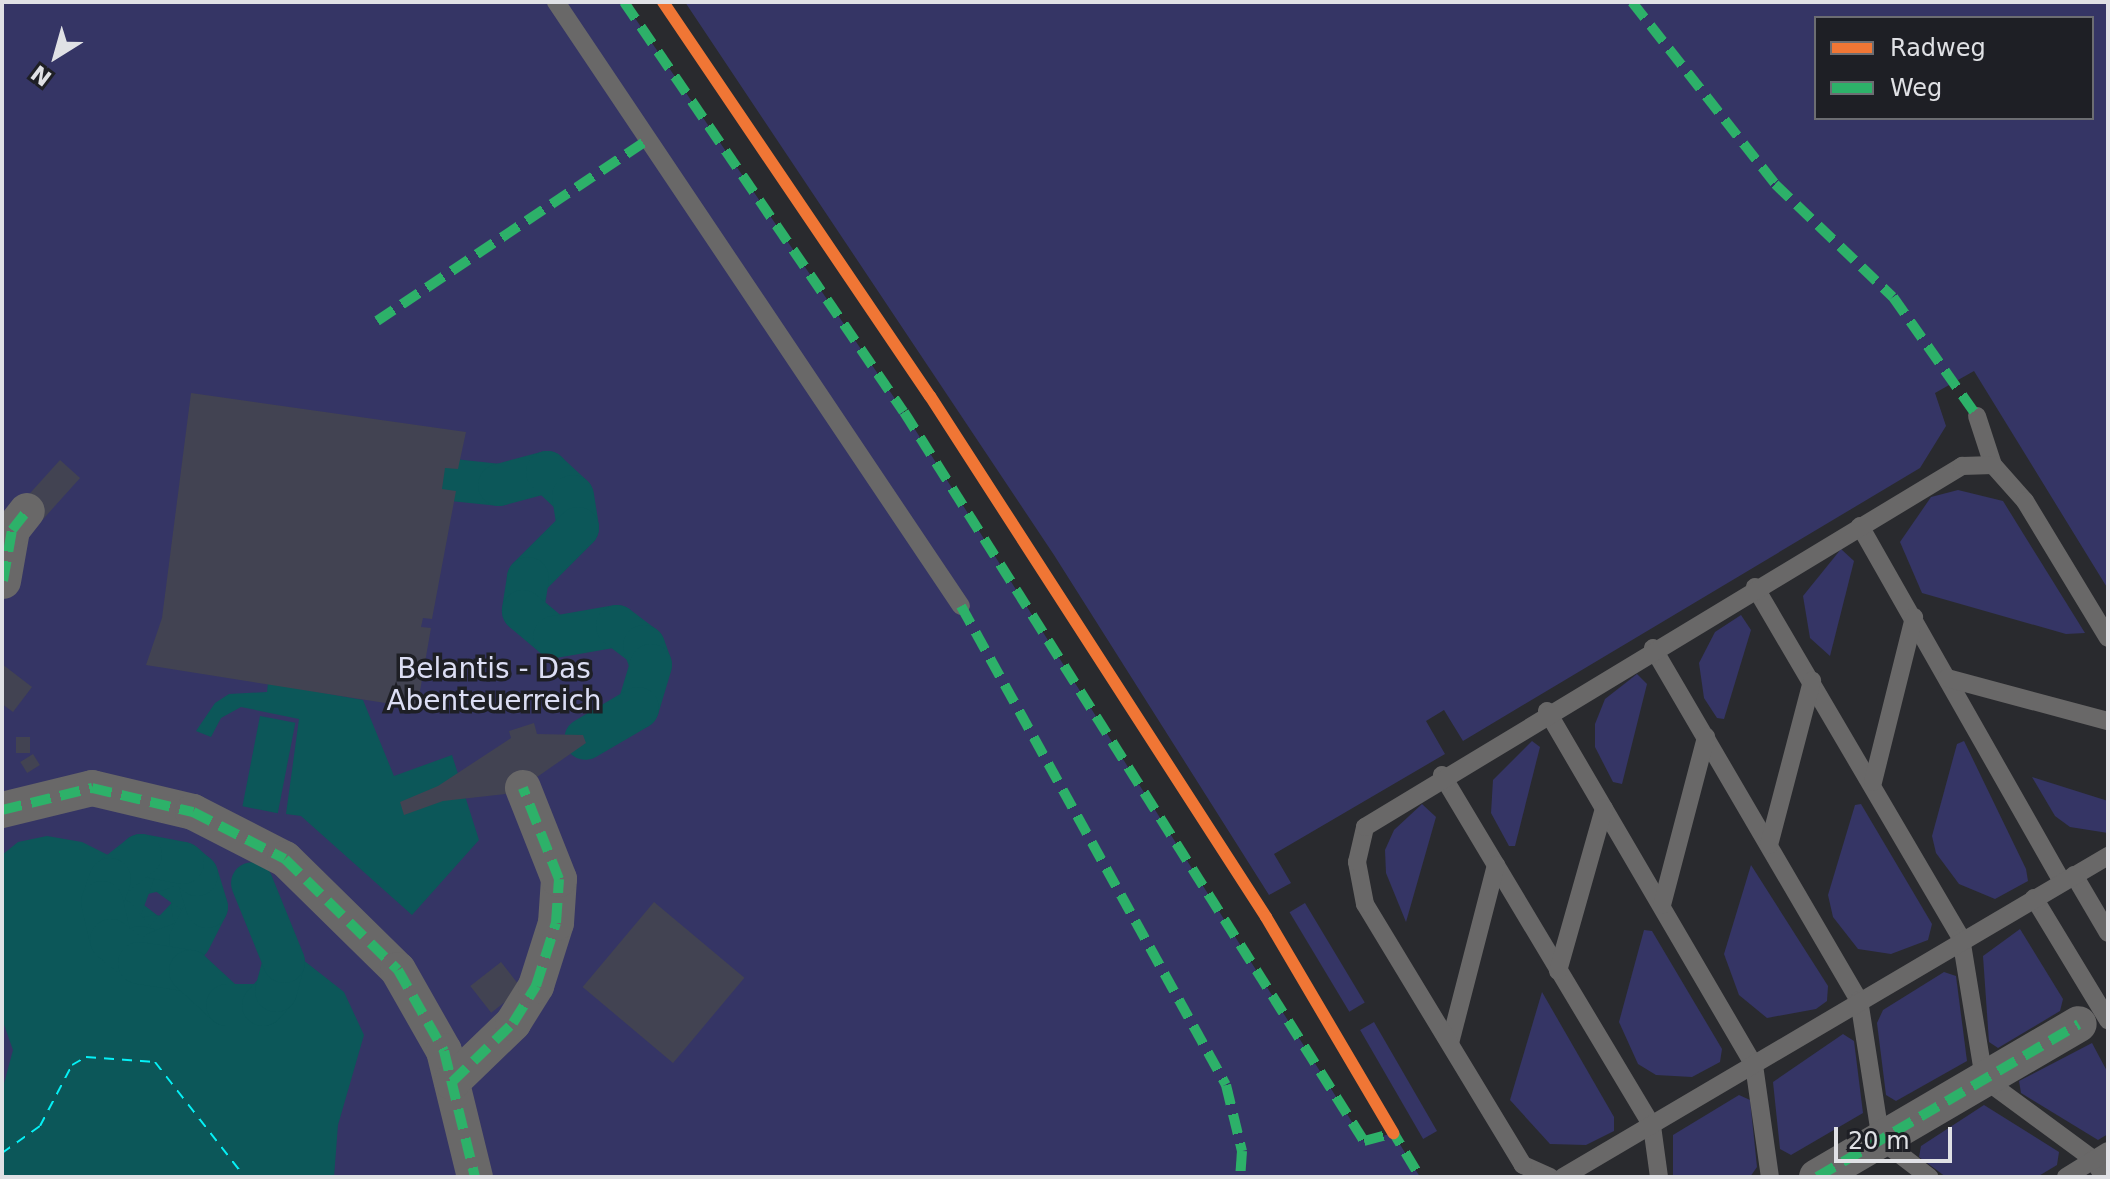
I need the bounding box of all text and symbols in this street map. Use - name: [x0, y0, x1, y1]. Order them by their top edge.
- north arrow: [16, 16, 96, 96]
- legend: [1814, 16, 2094, 120]
- text: Radweg: [1890, 34, 1986, 62]
- text: N: [26, 60, 56, 91]
- text: Weg: [1890, 74, 1942, 102]
- park label: Belantis - Das Abenteuerreich: [386, 652, 602, 718]
- scale bar: [1838, 1111, 1956, 1161]
- text: 20 m: [1848, 1127, 1910, 1155]

